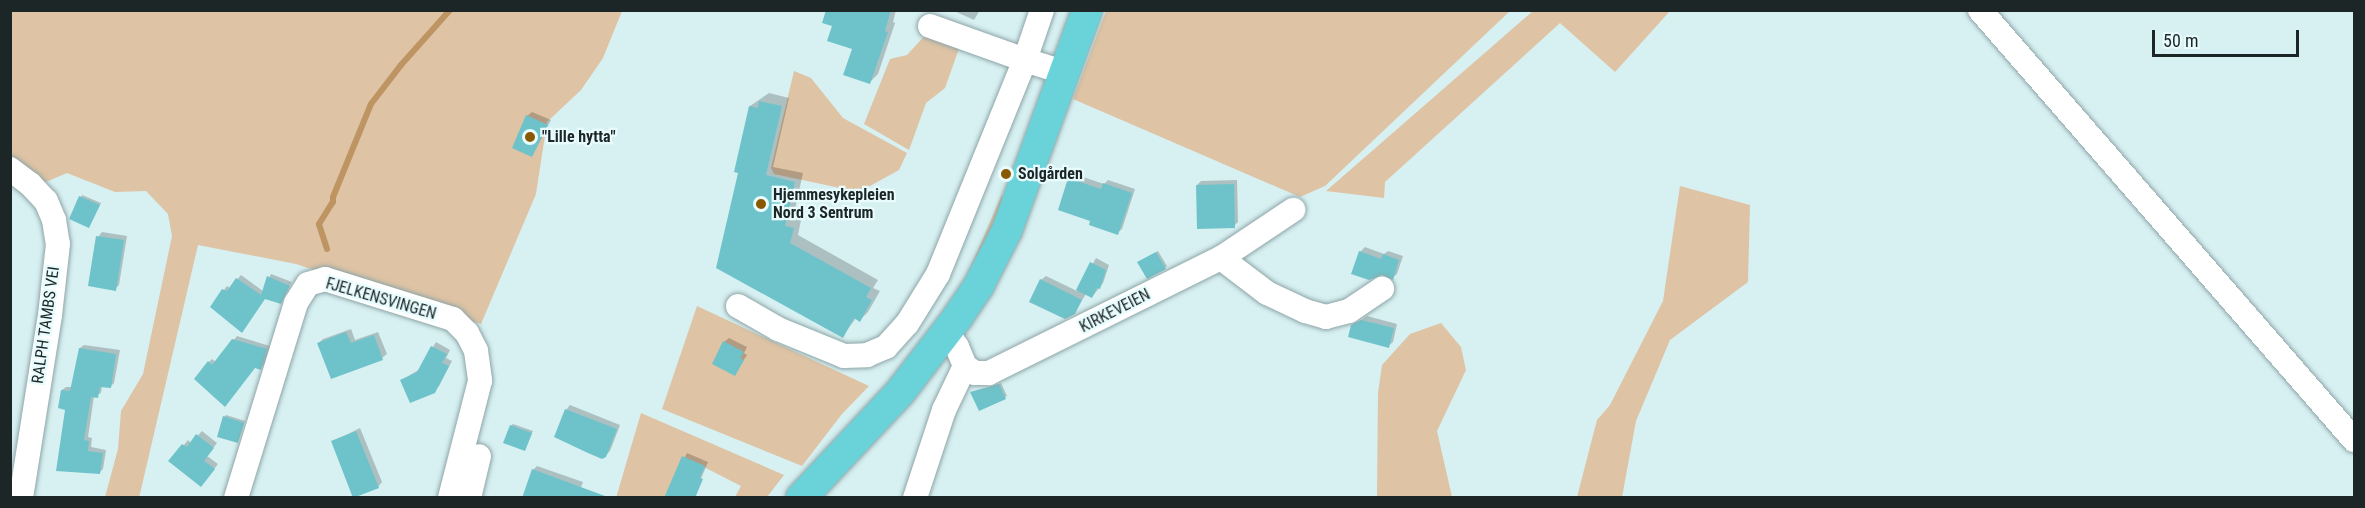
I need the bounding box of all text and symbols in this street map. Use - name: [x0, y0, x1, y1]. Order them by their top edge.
- scale bar: [2155, 18, 2302, 56]
- text: 50 m: [2163, 30, 2198, 51]
- place label: "Lille hytta": [542, 127, 616, 147]
- marker: "Lille hytta": [523, 130, 537, 144]
- place label: Solgården: [1018, 164, 1083, 184]
- marker: Solgården: [999, 167, 1013, 181]
- place label: Hjemmesykepleien Nord 3 Sentrum: [773, 185, 894, 223]
- marker: Hjemmesykepleien Nord 3 Sentrum: [754, 197, 768, 211]
- street label: RALPH TAMBS VEI: [28, 265, 64, 385]
- street label: FJELKENSVINGEN: [324, 274, 438, 324]
- street label: KIRKEVEIEN: [1076, 285, 1154, 337]

